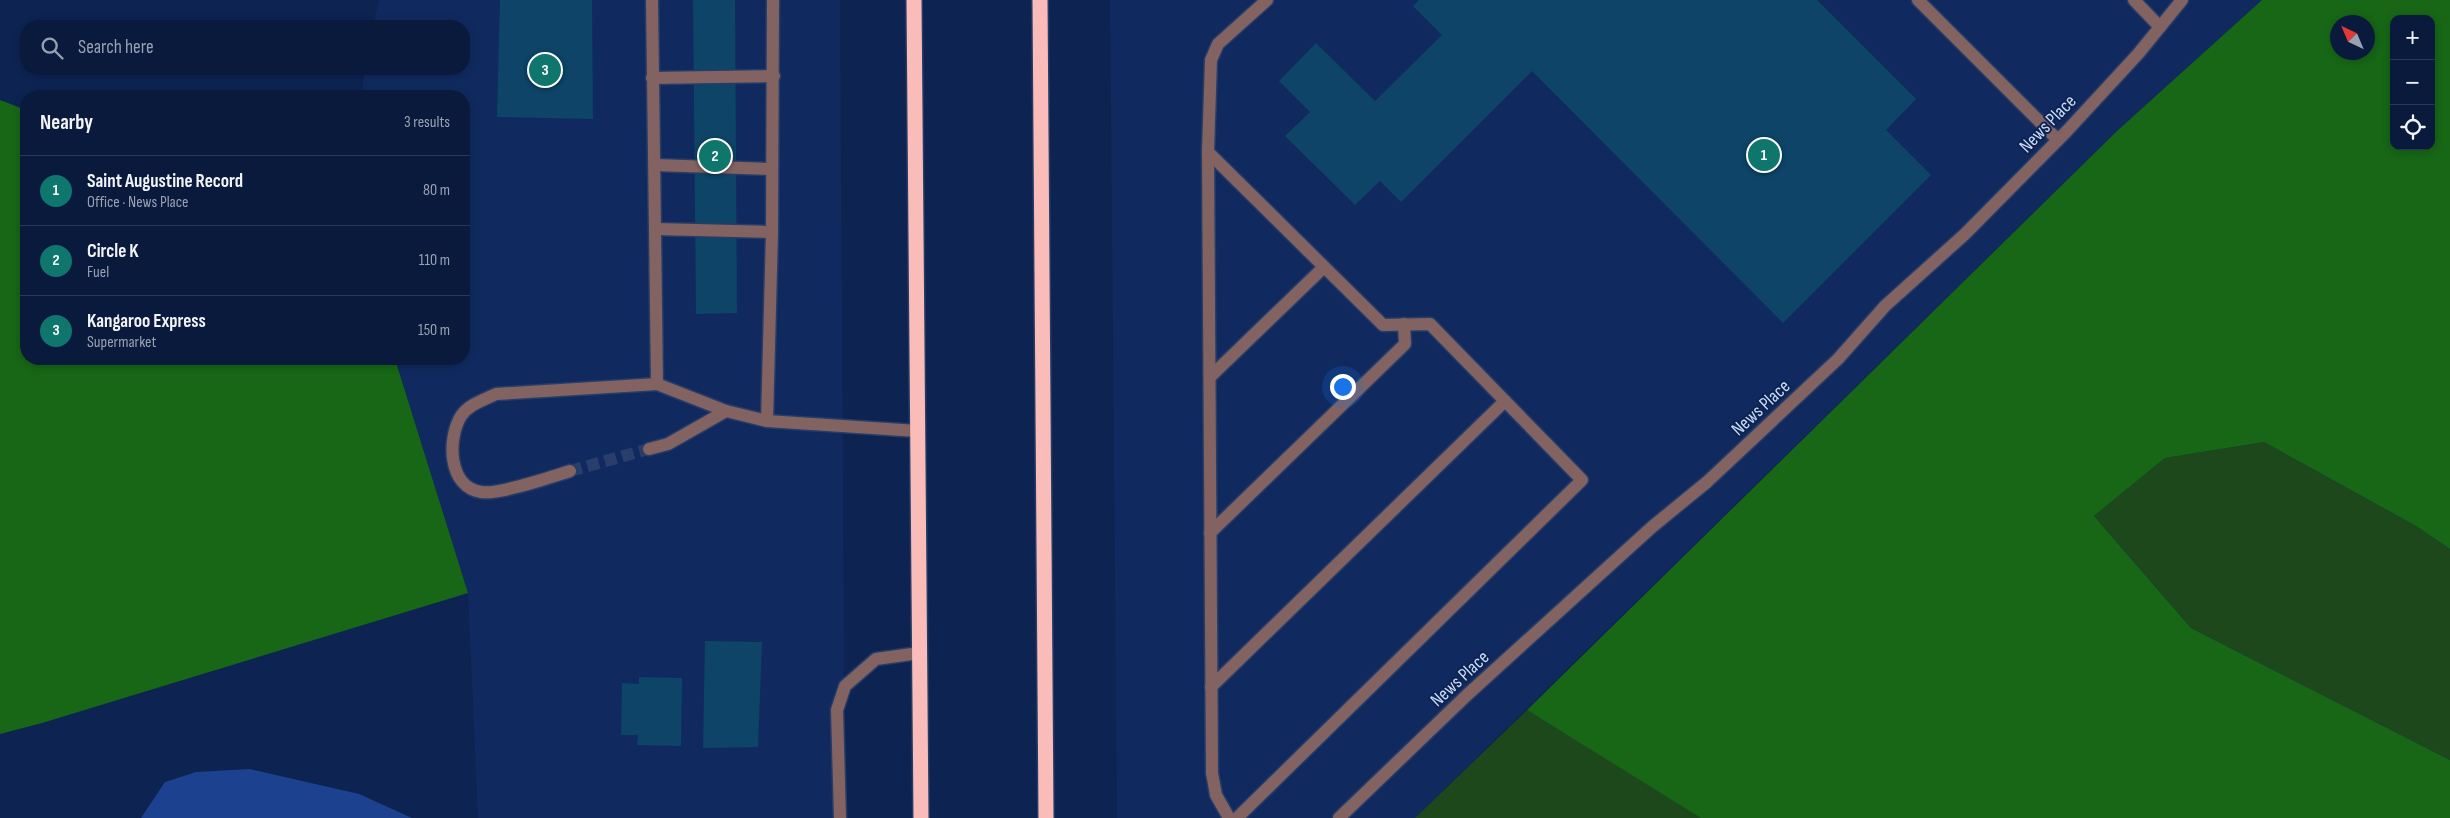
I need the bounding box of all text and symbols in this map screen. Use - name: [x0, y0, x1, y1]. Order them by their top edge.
- north arrow: [2330, 15, 2375, 60]
- map controls: [2390, 15, 2435, 150]
- button: +: [2390, 15, 2435, 60]
- search box: [20, 20, 470, 75]
- icon: search: [38, 34, 66, 62]
- text: Search here: [78, 36, 154, 59]
- pin: 3: [529, 51, 561, 89]
- button: −: [2390, 60, 2435, 105]
- street label: News Place: [2015, 90, 2081, 158]
- button: locate: [2390, 105, 2435, 150]
- text: Nearby: [40, 110, 93, 135]
- text: 3 results: [404, 113, 450, 132]
- pin: 1: [1748, 136, 1780, 174]
- pin: 2: [699, 137, 731, 175]
- text: Saint Augustine Record: [87, 170, 243, 193]
- text: 1: [53, 181, 59, 200]
- text: 80 m: [423, 181, 450, 200]
- text: Office · News Place: [87, 193, 189, 212]
- text: Circle K: [87, 240, 139, 263]
- text: 2: [52, 251, 60, 270]
- text: 110 m: [419, 251, 450, 270]
- text: Fuel: [87, 263, 109, 282]
- text: Kangaroo Express: [87, 310, 206, 333]
- text: 3: [52, 321, 60, 340]
- text: 150 m: [418, 321, 450, 340]
- text: Supermarket: [87, 333, 156, 352]
- your location: [1330, 374, 1356, 400]
- street label: News Place: [1727, 375, 1795, 441]
- street label: News Place: [1426, 646, 1494, 712]

